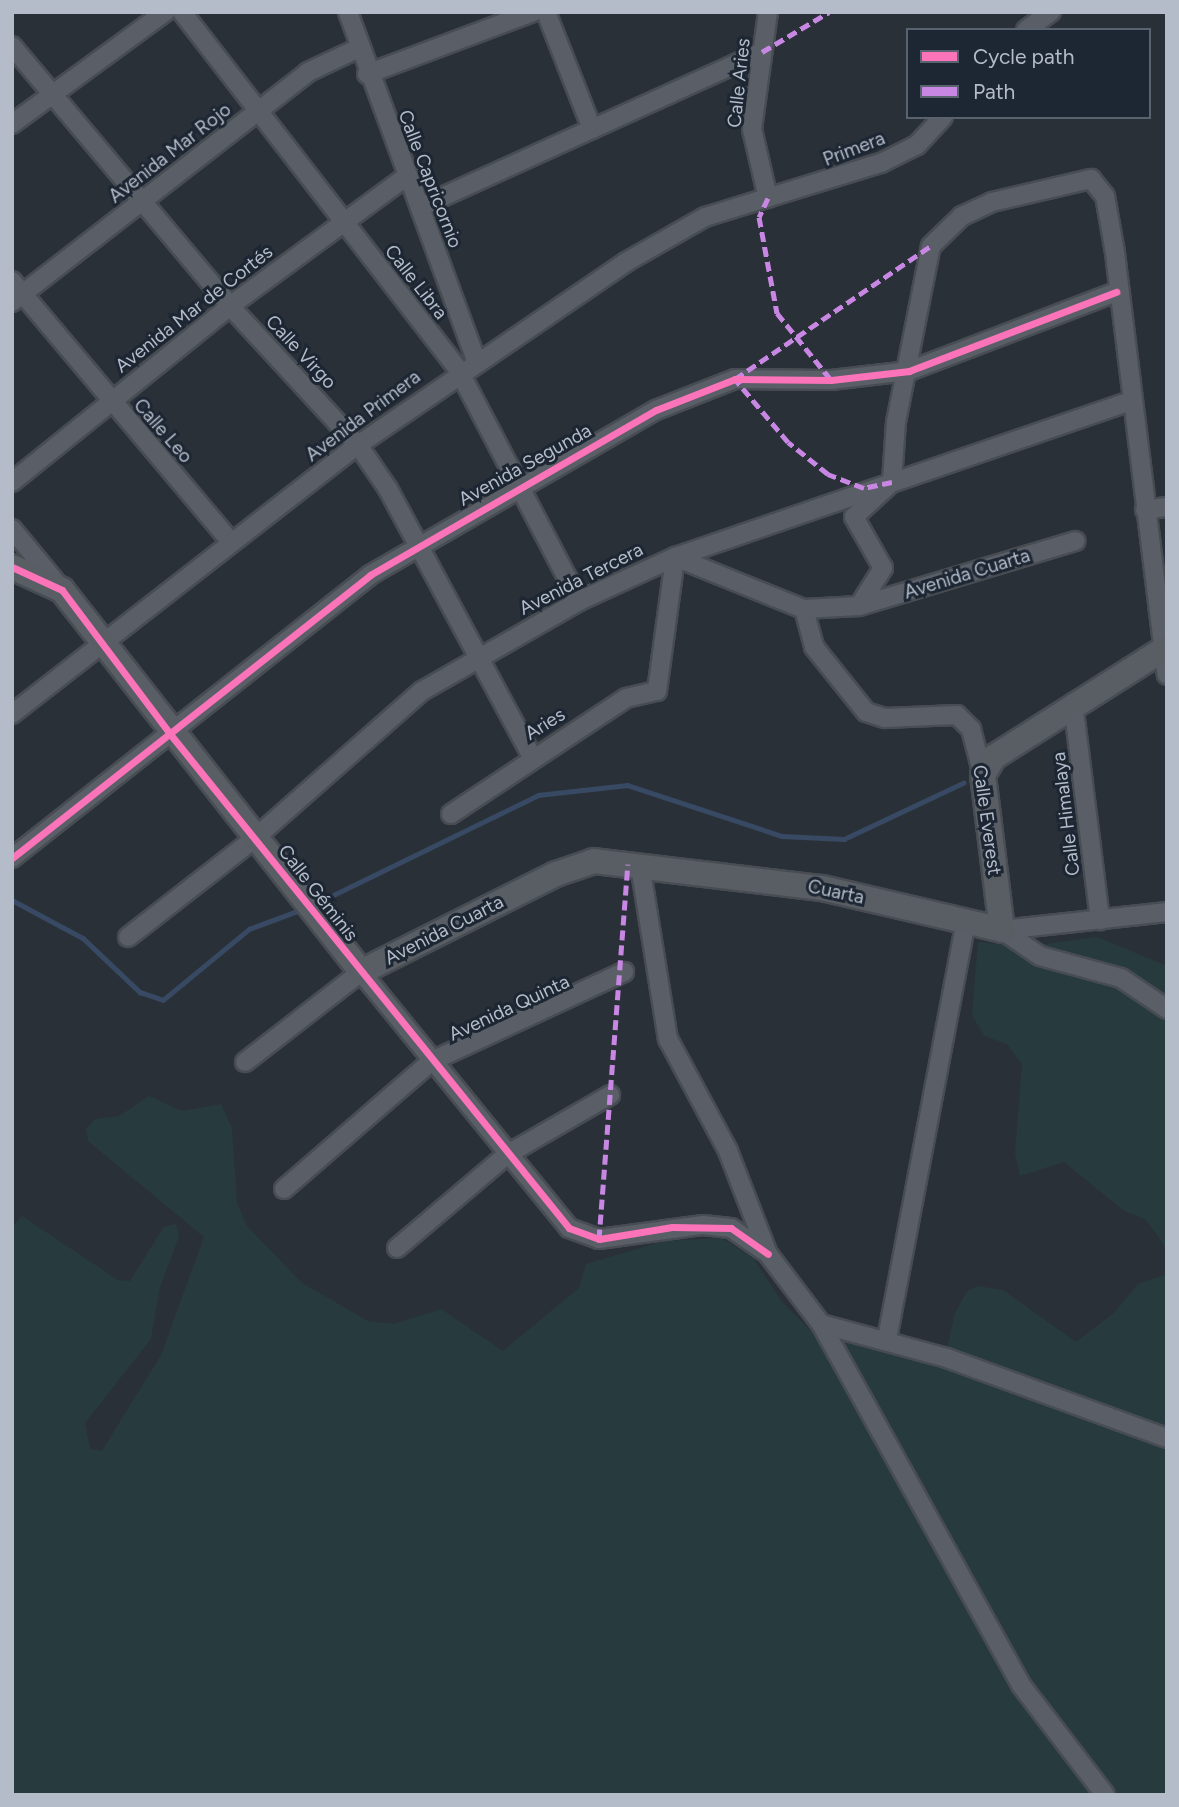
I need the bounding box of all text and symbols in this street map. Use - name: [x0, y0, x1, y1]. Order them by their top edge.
- legend: [906, 28, 1151, 119]
- street label: Calle Aries: [723, 37, 755, 129]
- text: Cycle path: [973, 44, 1074, 69]
- text: Path: [973, 79, 1015, 104]
- street label: Avenida Mar Rojo: [104, 98, 236, 208]
- street label: Calle Capricornio: [393, 107, 467, 251]
- street label: Primera: [820, 127, 888, 171]
- street label: Avenida Mar de Cortés: [111, 240, 277, 378]
- street label: Calle Libra: [380, 240, 452, 324]
- street label: Calle Virgo: [261, 310, 341, 394]
- street label: Avenida Primera: [301, 365, 425, 467]
- street label: Calle Leo: [129, 394, 197, 468]
- street label: Avenida Segunda: [455, 419, 595, 511]
- street label: Avenida Tercera: [515, 538, 647, 620]
- street label: Avenida Cuarta: [901, 544, 1033, 604]
- street label: Aries: [521, 703, 569, 745]
- street label: Calle Himalaya: [1047, 751, 1085, 877]
- street label: Calle Everest: [968, 763, 1006, 877]
- street label: Calle Géminis: [273, 840, 363, 946]
- street label: Cuarta: [806, 875, 866, 909]
- street label: Avenida Cuarta: [381, 890, 507, 970]
- street label: Avenida Quinta: [445, 970, 573, 1046]

